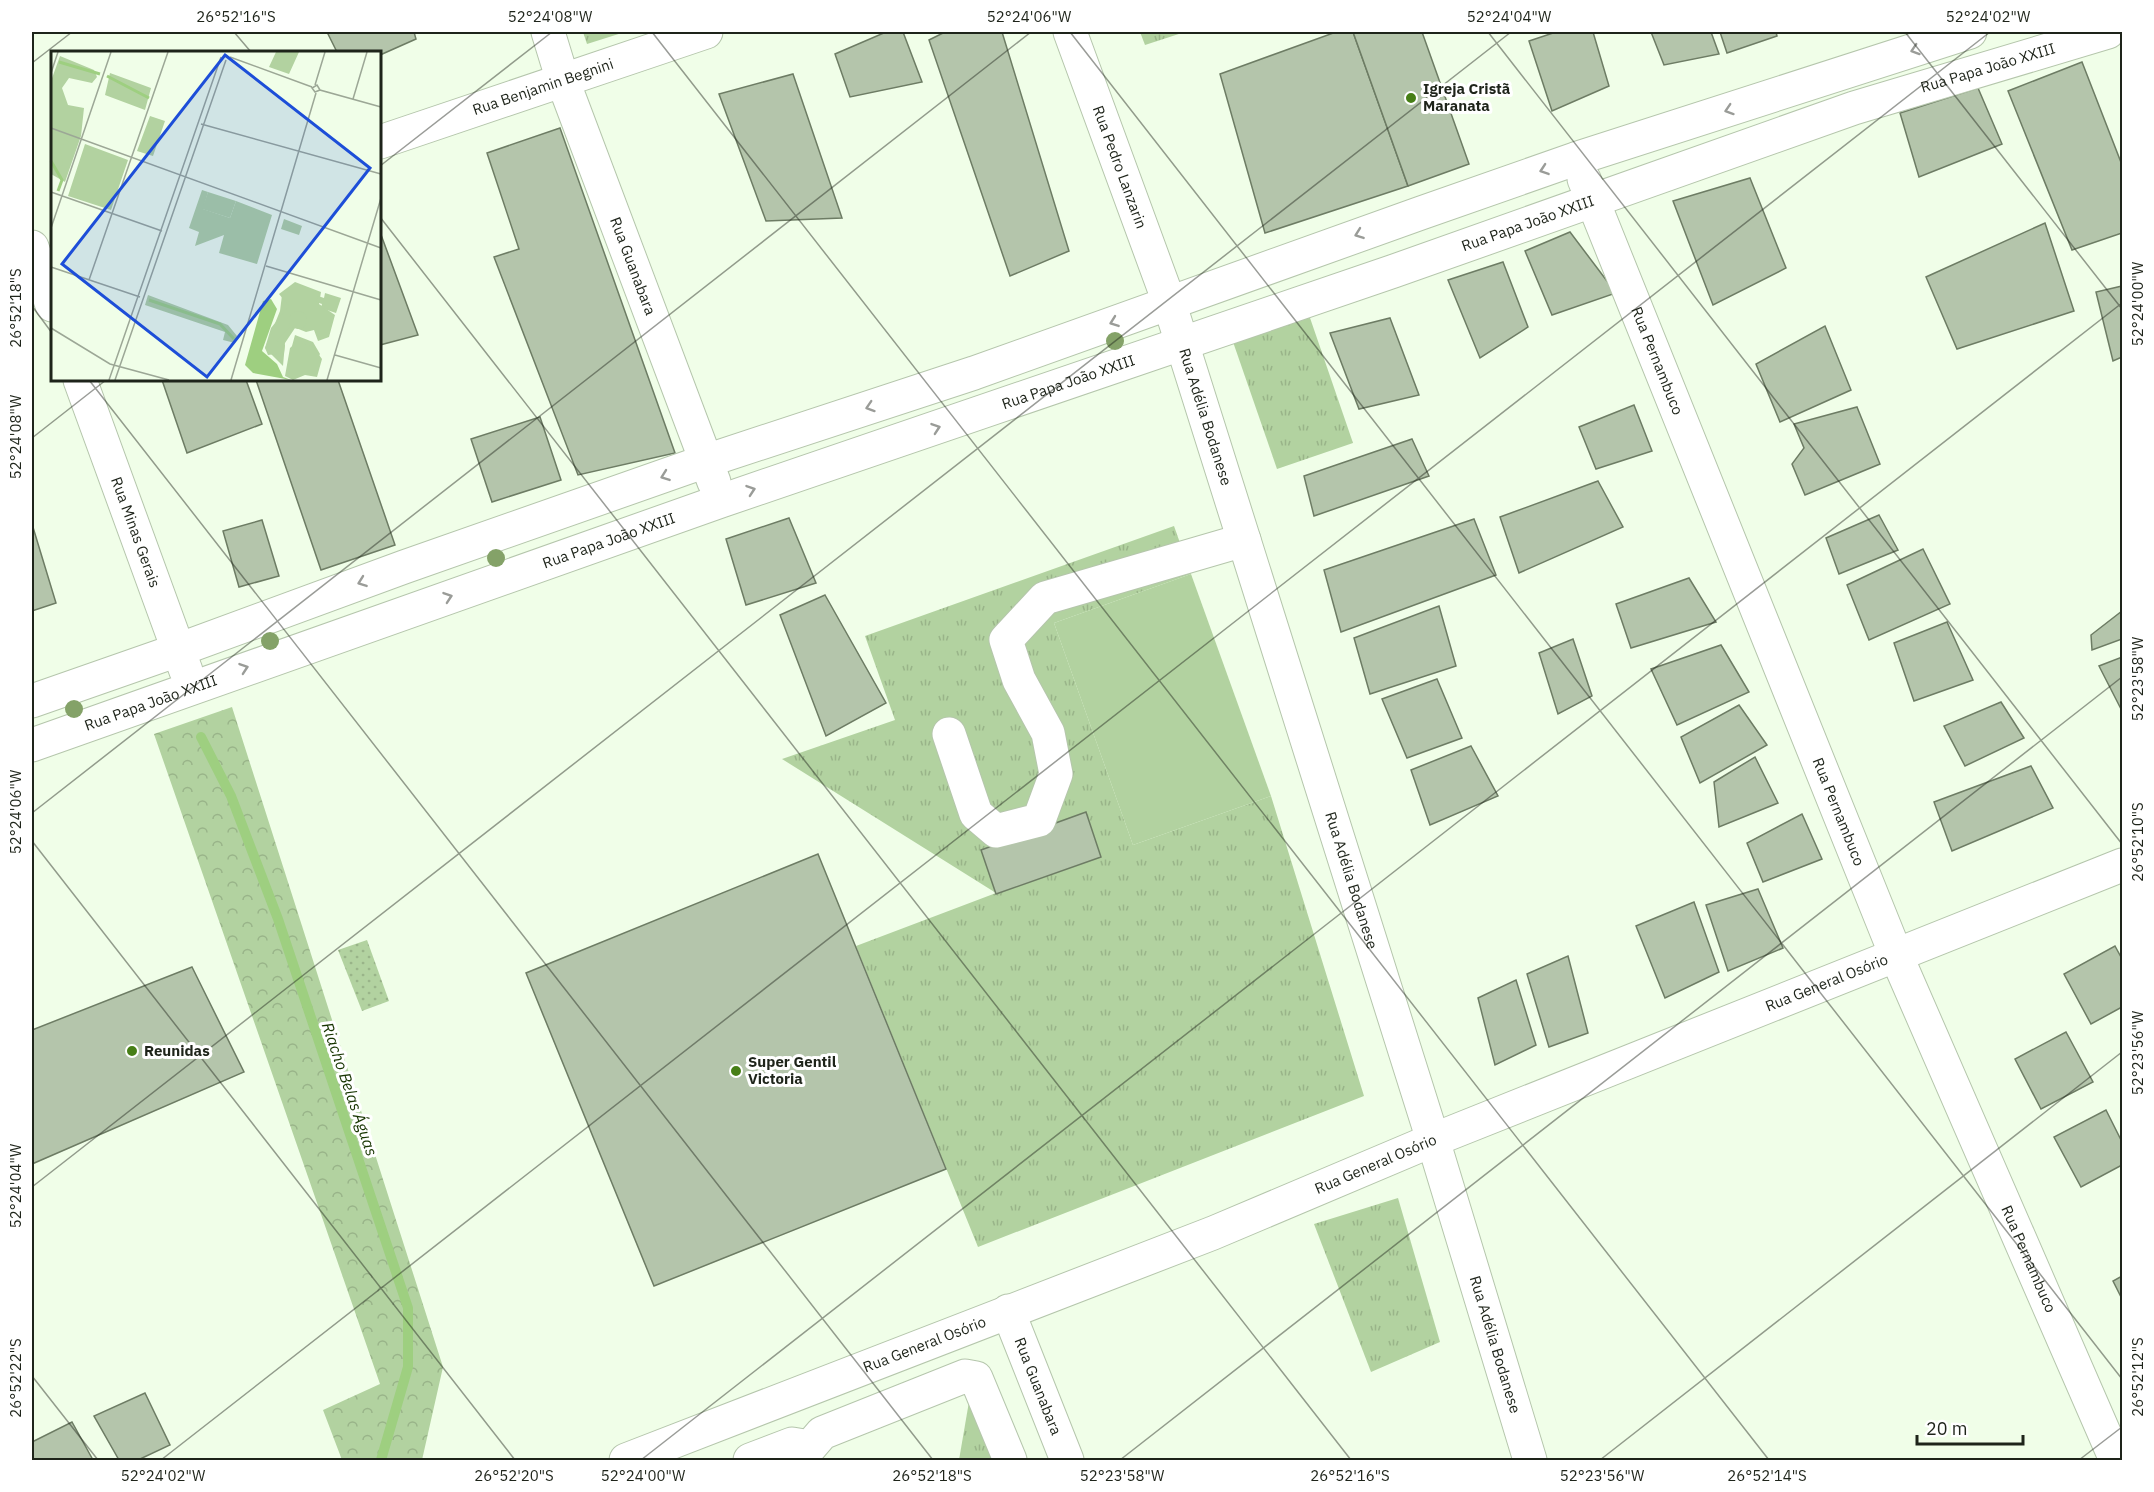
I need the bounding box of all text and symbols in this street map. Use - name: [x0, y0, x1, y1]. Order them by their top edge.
- text: 26°52'16"S: [196, 7, 276, 26]
- text: 52°24'08"W: [508, 7, 593, 26]
- text: 52°24'06"W: [987, 7, 1072, 26]
- text: 52°24'04"W: [1467, 7, 1552, 26]
- text: 52°24'02"W: [1946, 7, 2031, 26]
- street label: Rua Papa João XXIII: [1918, 38, 2057, 97]
- one-way arrow: [1910, 42, 1920, 55]
- inset map: [51, 51, 381, 381]
- street label: Rua Benjamin Begnini: [470, 54, 616, 119]
- place label: Igreja Cristã Maranata: [1423, 79, 1511, 115]
- marker: Igreja Cristã Maranata: [1404, 91, 1418, 105]
- one-way arrow: [1724, 102, 1735, 115]
- street label: Rua Pedro Lanzarin: [1089, 103, 1151, 231]
- one-way arrow: [1539, 163, 1550, 176]
- street label: Rua Papa João XXIII: [1459, 191, 1596, 255]
- street label: Rua Guanabara: [606, 214, 660, 318]
- one-way arrow: [1355, 227, 1365, 240]
- text: 52°24'00"W: [2128, 261, 2147, 346]
- text: 26°52'18"S: [6, 268, 25, 348]
- street label: Rua Pernambuco: [1627, 304, 1688, 418]
- one-way arrow: [1109, 315, 1120, 328]
- street label: Rua Adélia Bodanese: [1175, 346, 1236, 488]
- street label: Rua Papa João XXIII: [999, 350, 1137, 413]
- text: 52°24'08"W: [6, 394, 25, 479]
- one-way arrow: [865, 400, 876, 412]
- one-way arrow: [930, 422, 941, 435]
- one-way arrow: [660, 468, 671, 481]
- street label: Rua Minas Gerais: [107, 474, 165, 590]
- one-way arrow: [745, 485, 756, 498]
- street label: Rua Papa João XXIII: [540, 508, 678, 572]
- one-way arrow: [358, 575, 369, 587]
- one-way arrow: [442, 591, 453, 604]
- text: 52°23'58"W: [2128, 636, 2147, 721]
- one-way arrow: [238, 662, 249, 675]
- street label: Rua Papa João XXIII: [82, 670, 219, 735]
- street label: Rua Pernambuco: [1809, 755, 1869, 868]
- text: 52°24'06"W: [6, 769, 25, 854]
- text: 26°52'10"S: [2128, 802, 2147, 882]
- street label: Rua Adélia Bodanese: [1321, 809, 1382, 951]
- street label: Rua General Osório: [1762, 949, 1890, 1015]
- text: 52°23'56"W: [2128, 1010, 2147, 1095]
- water label: Riacho Belas Águas: [318, 1019, 383, 1158]
- place label: Reunidas: [144, 1041, 210, 1060]
- marker: Reunidas: [125, 1044, 139, 1058]
- place label: Super Gentil Victoria: [748, 1052, 837, 1088]
- marker: Super Gentil Victoria: [729, 1064, 743, 1078]
- street label: Rua General Osório: [1312, 1130, 1439, 1198]
- text: 52°24'04"W: [6, 1143, 25, 1228]
- street label: Rua Pernambuco: [1997, 1202, 2061, 1315]
- street label: Rua Adélia Bodanese: [1466, 1273, 1525, 1416]
- street label: Rua General Osório: [860, 1312, 988, 1376]
- street label: Rua Guanabara: [1010, 1335, 1066, 1438]
- text: 26°52'12"S: [2128, 1337, 2147, 1417]
- text: 26°52'22"S: [6, 1338, 25, 1418]
- scale bar: [1917, 1408, 2024, 1446]
- text: 20 m: [1926, 1417, 1968, 1440]
- text: 52°24'02"W: [121, 1466, 206, 1485]
- text: 26°52'20"S: [474, 1466, 554, 1485]
- text: 52°24'00"W: [601, 1466, 686, 1485]
- text: 26°52'18"S: [892, 1466, 972, 1485]
- text: 52°23'58"W: [1080, 1466, 1165, 1485]
- text: 26°52'16"S: [1310, 1466, 1390, 1485]
- text: 52°23'56"W: [1560, 1466, 1645, 1485]
- text: 26°52'14"S: [1727, 1466, 1807, 1485]

